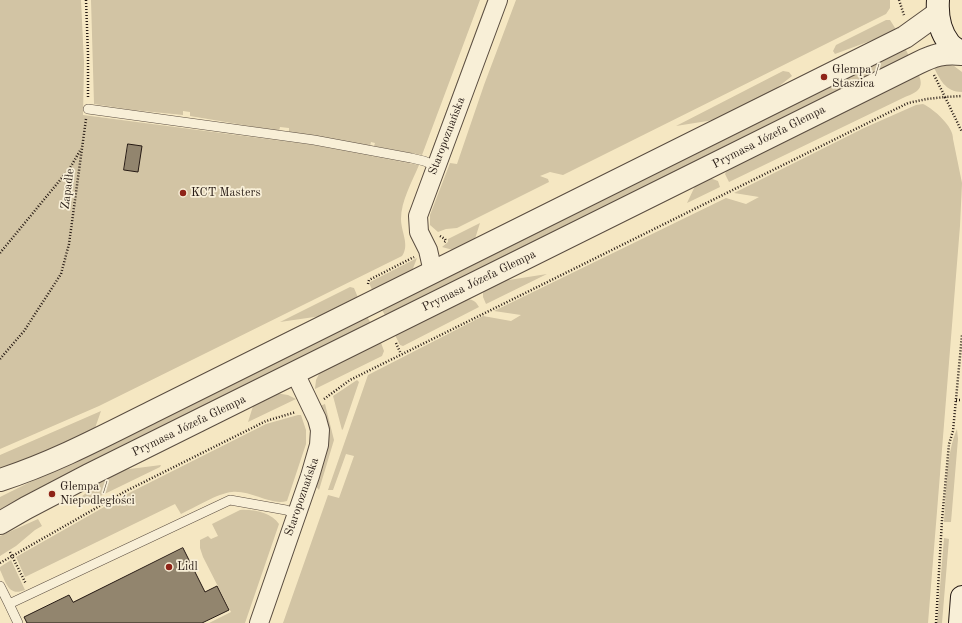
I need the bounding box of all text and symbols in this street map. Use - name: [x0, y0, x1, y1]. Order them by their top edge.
- place label: Glempa / Staszica: [832, 63, 880, 91]
- marker: Glempa / Staszica: [819, 72, 829, 82]
- street label: Staropoznańska: [426, 95, 468, 177]
- street label: Prymasa Józefa Glempa: [710, 102, 828, 172]
- street label: Zapadłe: [58, 168, 78, 210]
- place label: KCT Masters: [191, 186, 261, 200]
- marker: KCT Masters: [178, 188, 188, 198]
- street label: Prymasa Józefa Glempa: [420, 247, 538, 315]
- street label: Prymasa Józefa Glempa: [130, 392, 248, 460]
- street label: Staropoznańska: [282, 456, 322, 538]
- place label: Glempa / Niepodległości: [60, 480, 135, 508]
- marker: Glempa / Niepodległości: [47, 489, 57, 499]
- place label: Lidl: [177, 560, 198, 574]
- marker: Lidl: [164, 562, 174, 572]

